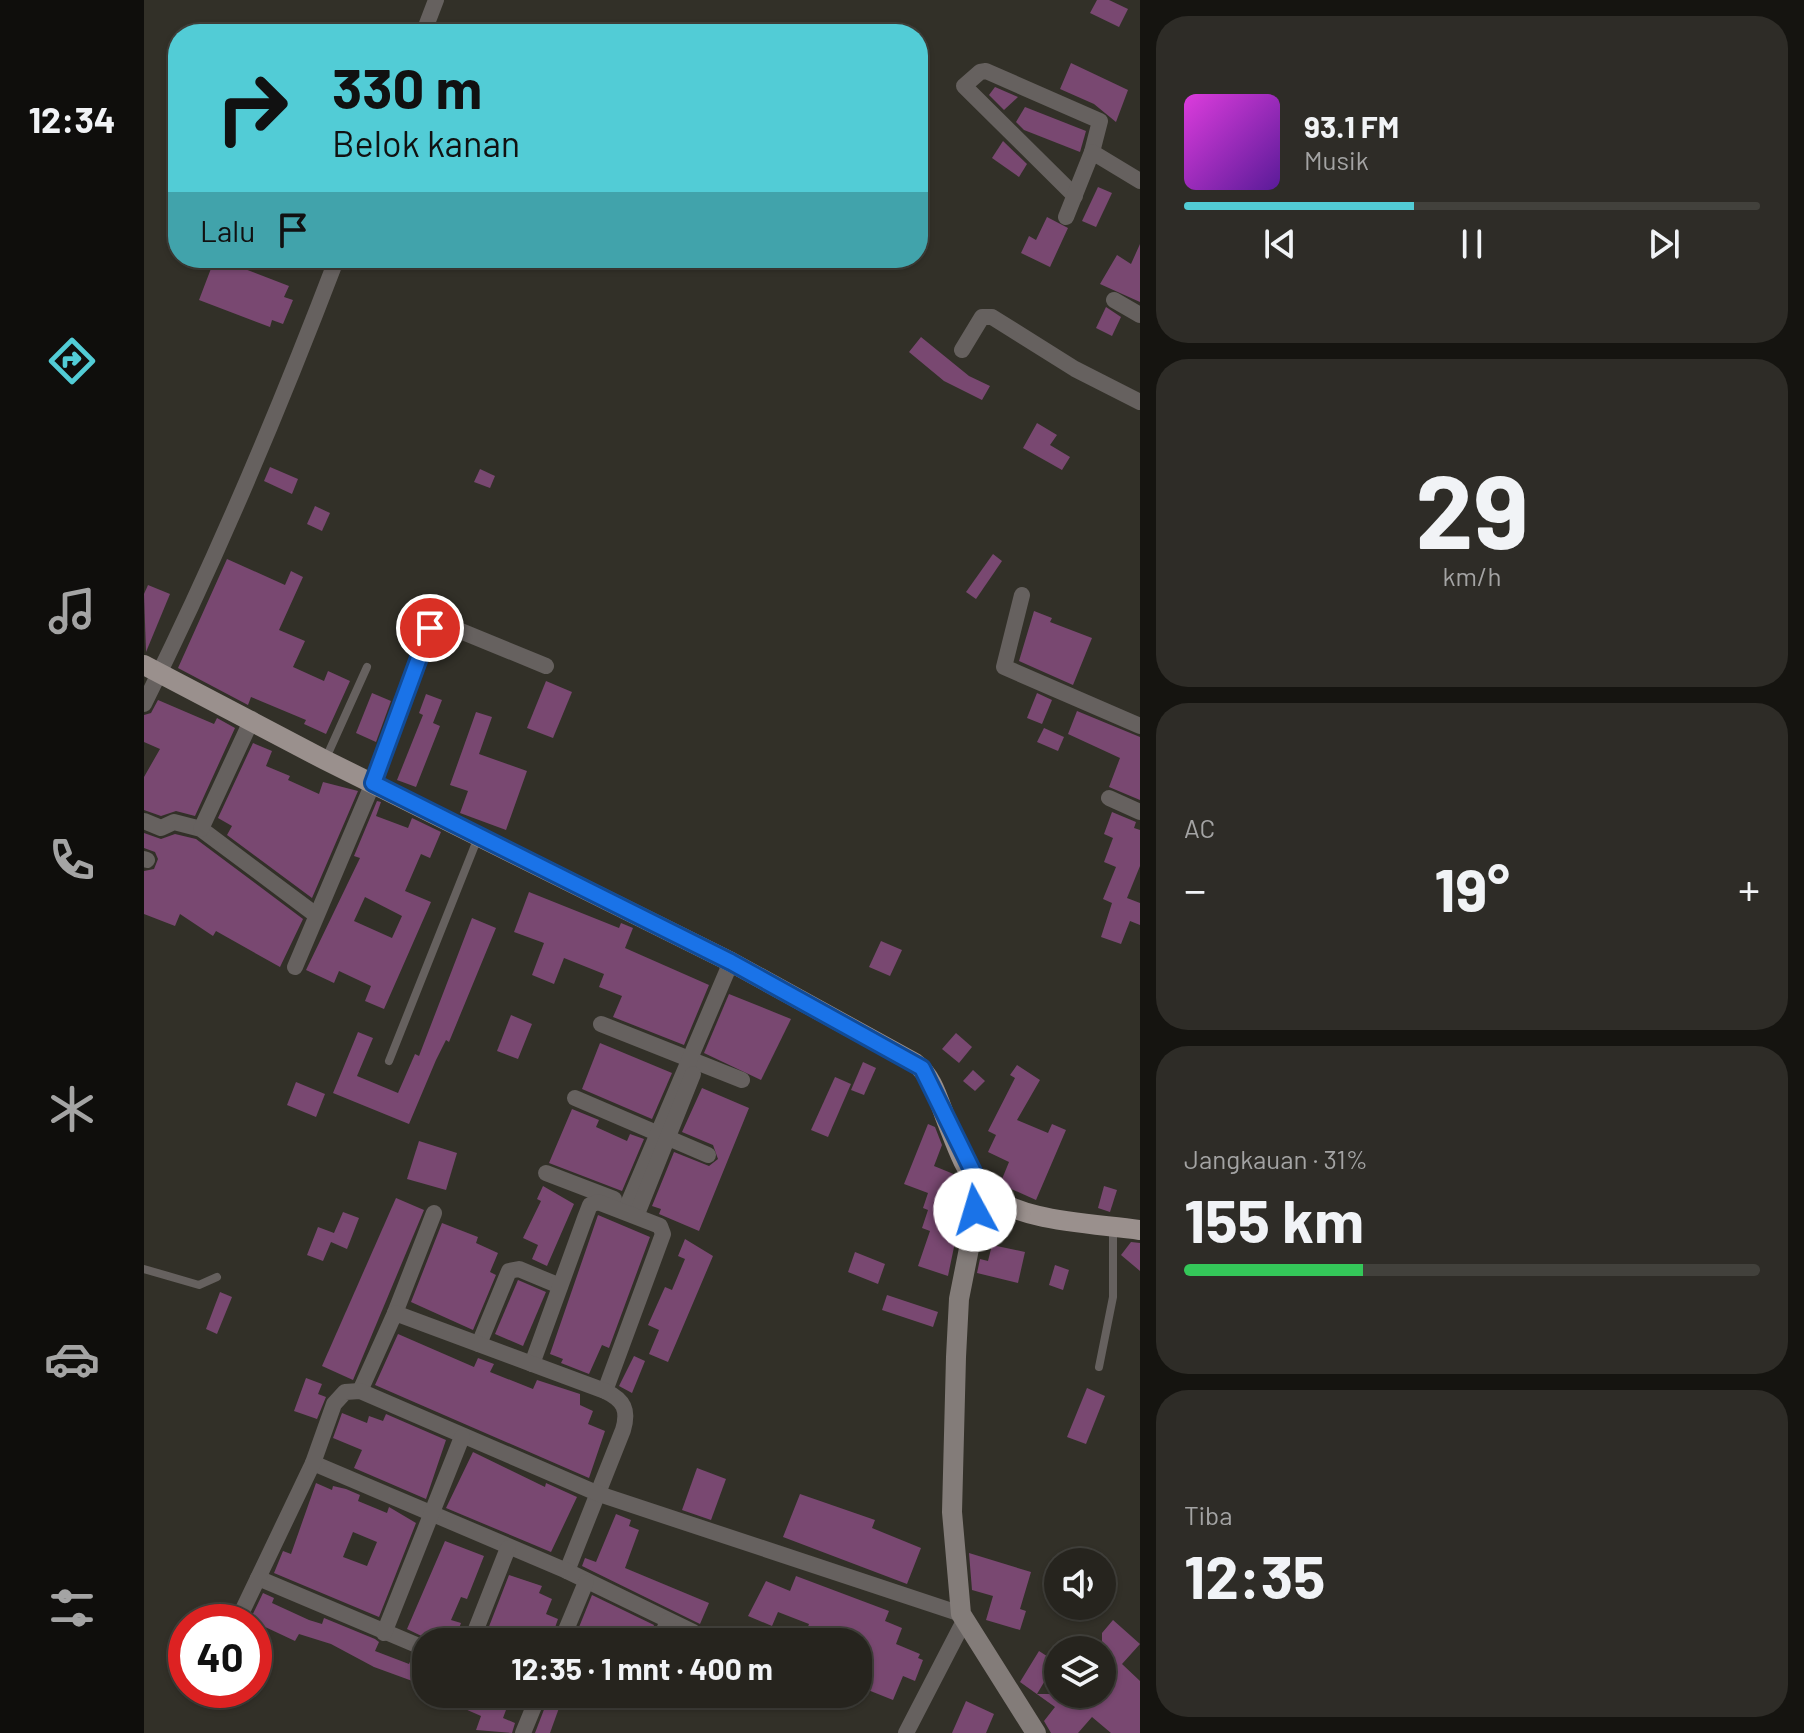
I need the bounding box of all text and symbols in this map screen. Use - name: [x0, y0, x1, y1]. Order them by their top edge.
- text: 330 m: [332, 53, 482, 120]
- icon: right: [200, 56, 304, 160]
- text: 12:34: [28, 97, 116, 140]
- text: 93.1 FM: [1304, 108, 1399, 144]
- text: Belok kanan: [332, 121, 520, 164]
- text: Musik: [1304, 144, 1369, 175]
- icon: arrive: [271, 208, 315, 252]
- text: Lalu: [200, 212, 255, 248]
- icon: previous: [1258, 222, 1302, 266]
- icon: pause: [1450, 222, 1494, 266]
- icon: next: [1642, 222, 1686, 266]
- icon: directions: [44, 333, 100, 389]
- text: 29: [1415, 445, 1529, 570]
- text: km/h: [1443, 560, 1501, 591]
- icon: music: [44, 583, 100, 639]
- pin: [396, 594, 464, 662]
- icon: arrive: [408, 606, 452, 650]
- text: AC: [1184, 812, 1215, 843]
- icon: phone: [44, 832, 100, 888]
- text: 19°: [1434, 852, 1510, 924]
- text: −: [1184, 862, 1206, 915]
- text: +: [1738, 862, 1760, 915]
- icon: climate: [44, 1081, 100, 1137]
- text: Jangkauan · 31%: [1184, 1143, 1368, 1174]
- position arrow: [933, 1168, 1017, 1252]
- text: 155 km: [1184, 1183, 1364, 1255]
- icon: car: [44, 1331, 100, 1387]
- text: Tiba: [1184, 1499, 1233, 1530]
- text: 12:35: [1184, 1539, 1325, 1611]
- map controls: [1044, 1548, 1116, 1708]
- button: sound: [1044, 1548, 1116, 1620]
- icon: filters: [44, 1580, 100, 1636]
- speed limit sign: 40: [168, 1604, 272, 1708]
- button: layers: [1044, 1636, 1116, 1708]
- text: 12:35 · 1 mnt · 400 m: [511, 1650, 773, 1686]

